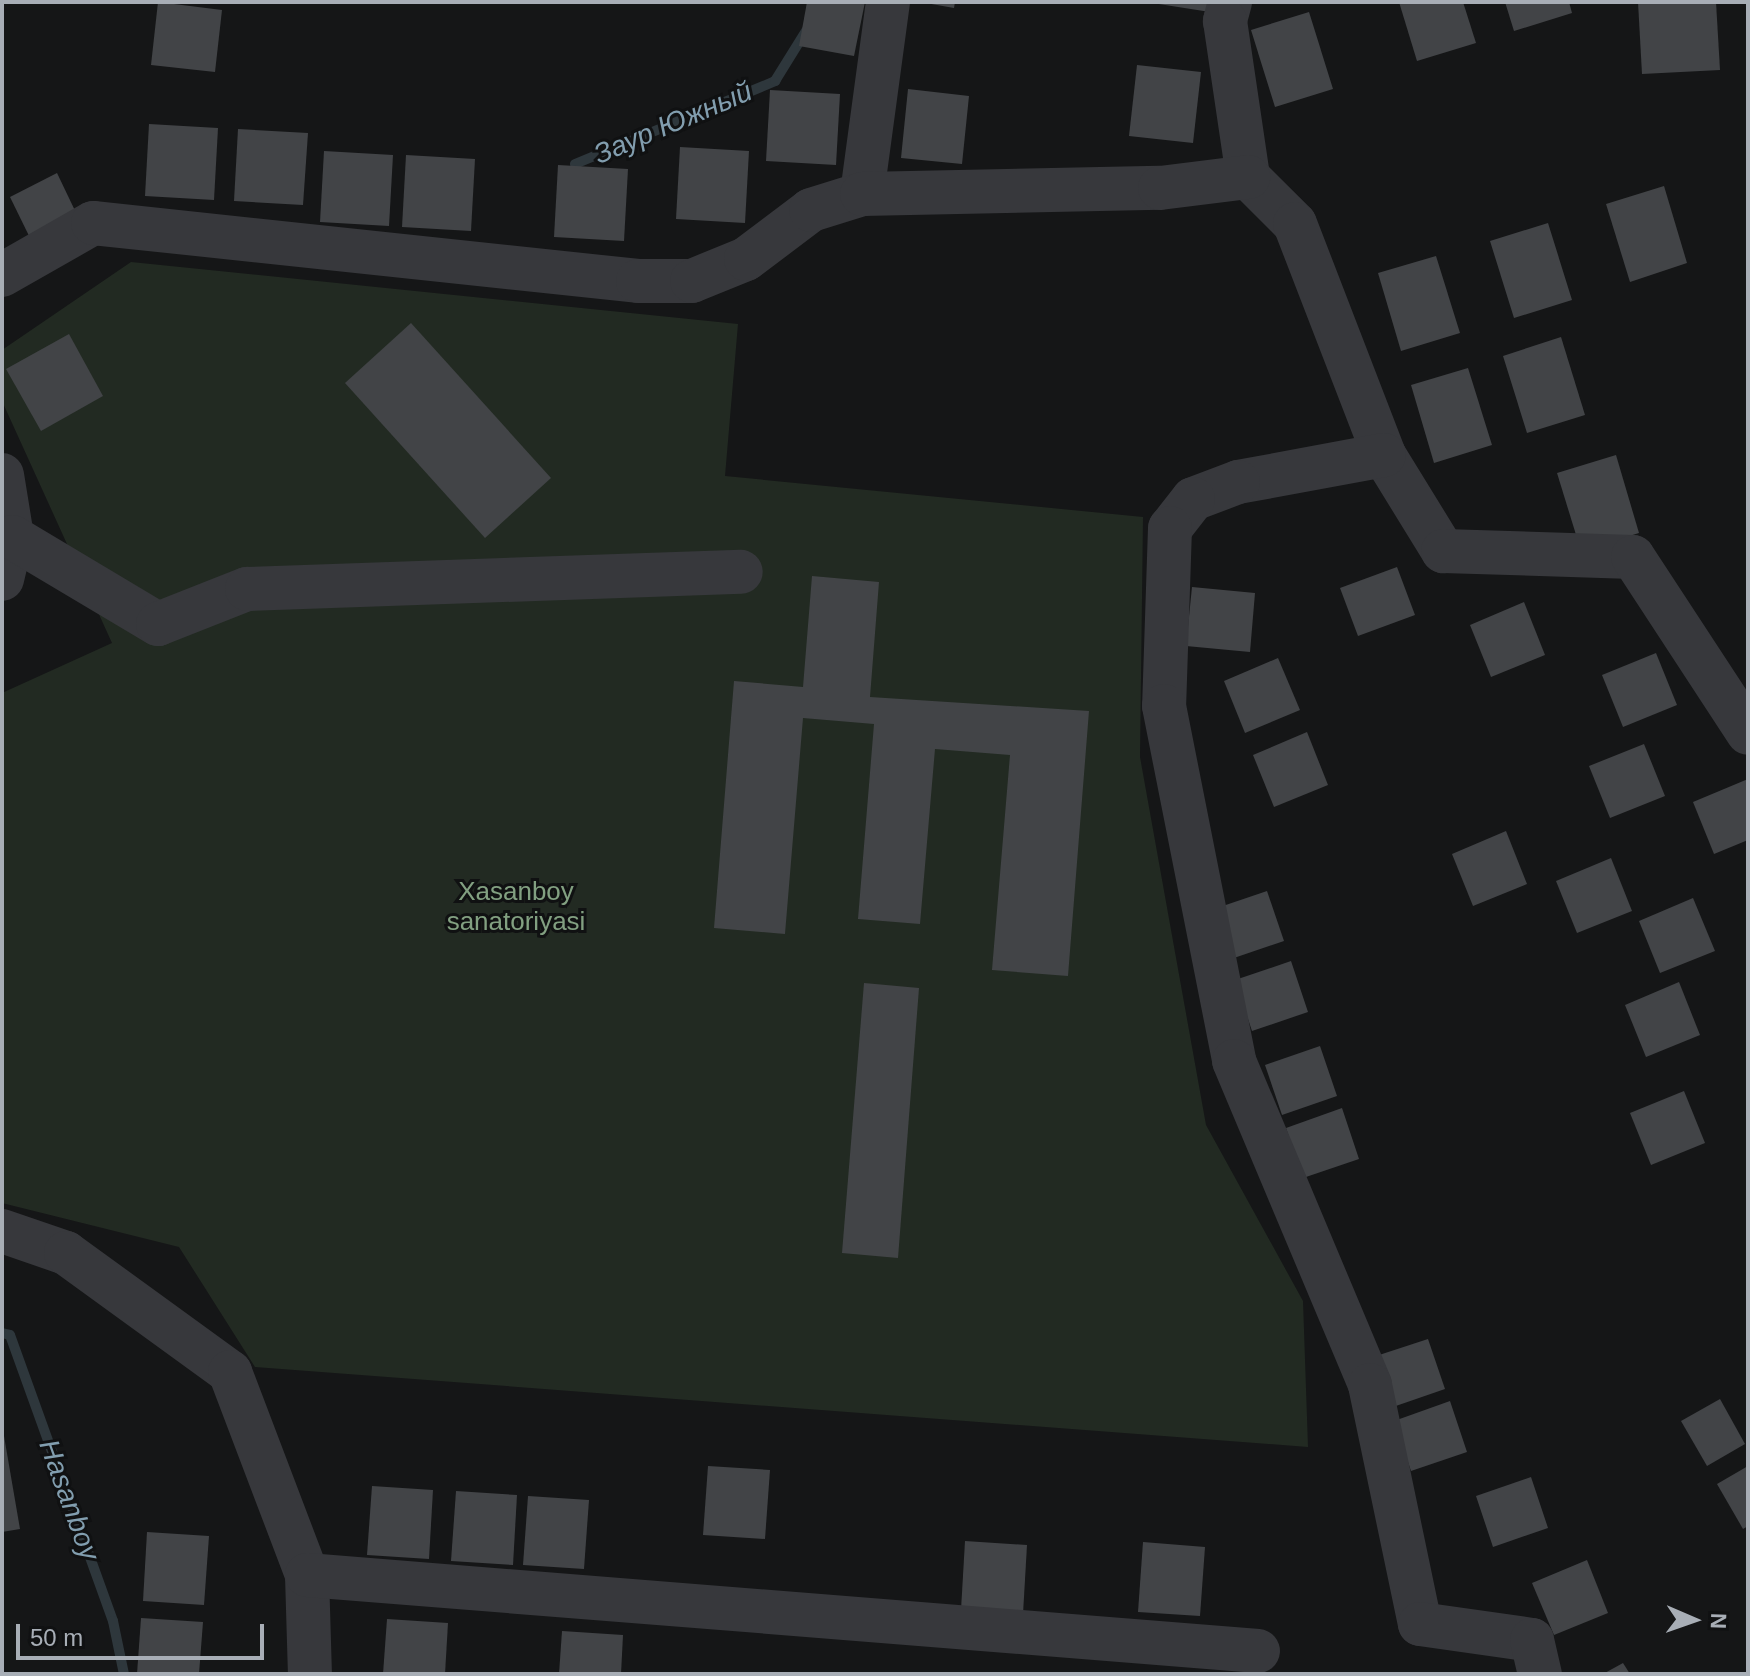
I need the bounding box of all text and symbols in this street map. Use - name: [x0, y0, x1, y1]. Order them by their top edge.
- water label: Заур Южный: [589, 75, 757, 171]
- park label: Xasanboy sanatoriyasi: [447, 876, 585, 938]
- water label: Hasanboy: [32, 1435, 106, 1565]
- north arrow: [1654, 1580, 1734, 1660]
- scale bar: [20, 1608, 268, 1658]
- text: N: [1706, 1612, 1731, 1629]
- text: 50 m: [30, 1624, 83, 1651]

